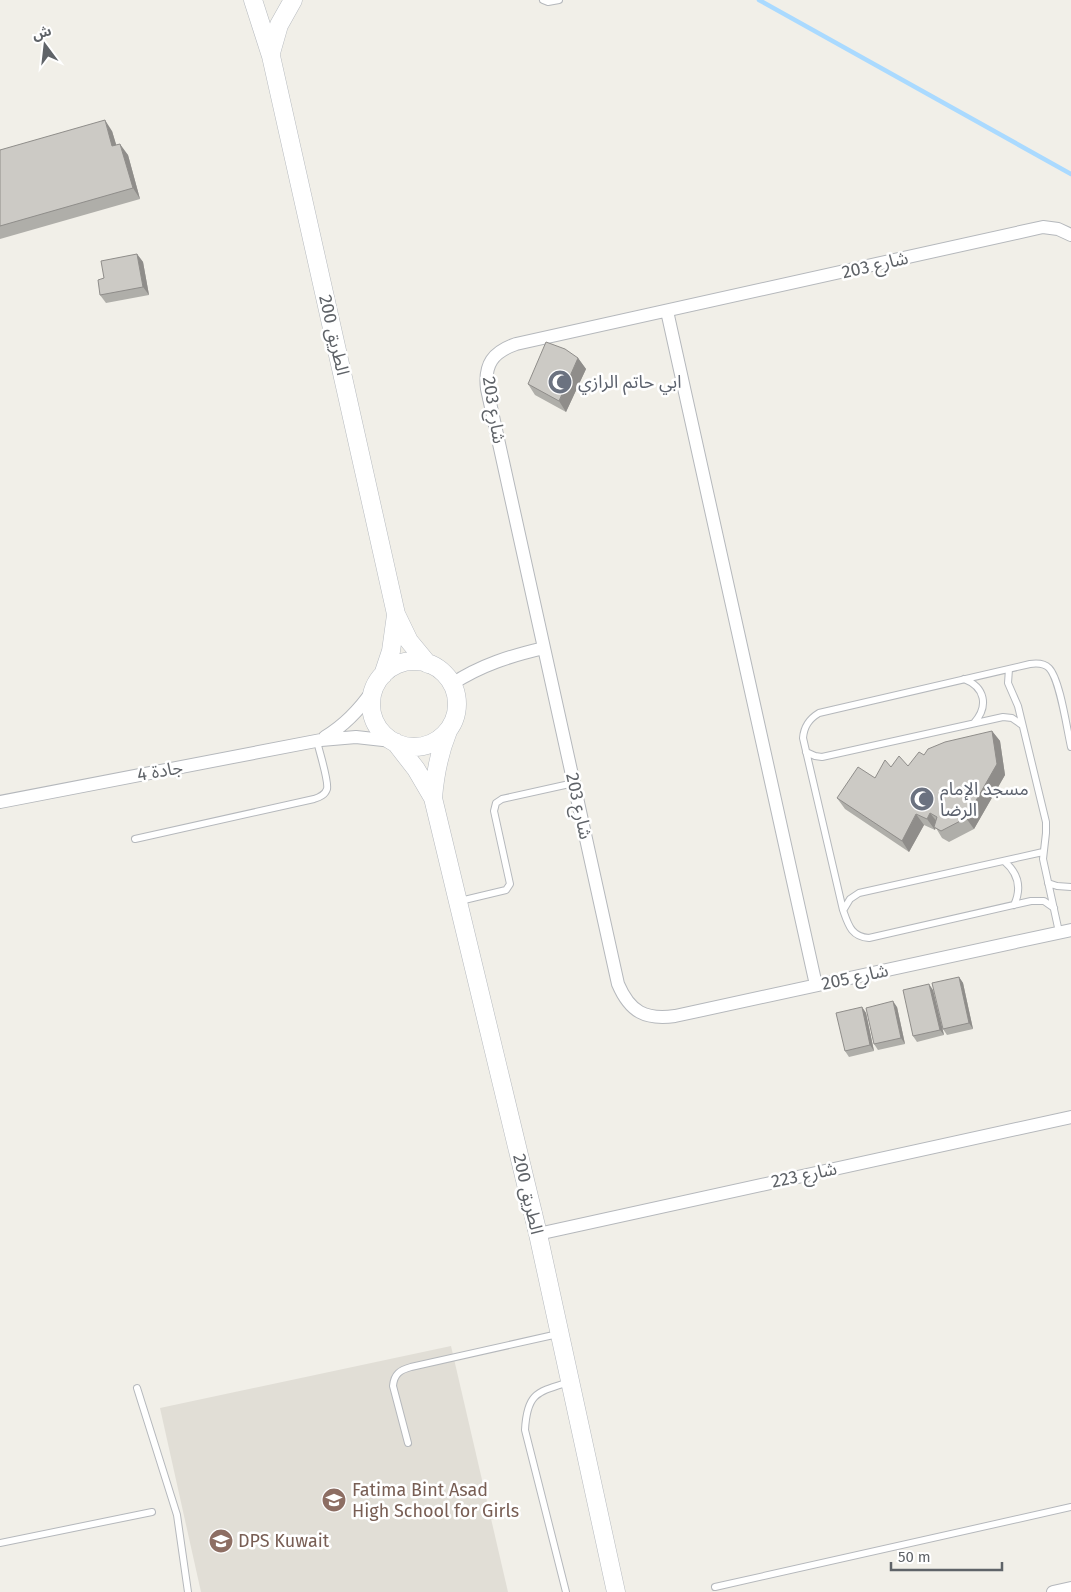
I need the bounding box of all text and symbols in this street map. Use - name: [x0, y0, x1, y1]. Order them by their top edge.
- north arrow: [20, 20, 70, 70]
- text: ش: [30, 22, 53, 44]
- street label: شارع 203: [840, 247, 911, 286]
- street label: الطريق 200: [314, 293, 354, 377]
- mosque icon: ابي حاتم الرازي: [547, 369, 573, 395]
- place label: ابي حاتم الرازي: [578, 371, 681, 395]
- street label: شارع 203: [475, 375, 510, 446]
- street label: جادة 4: [135, 756, 185, 786]
- street label: شارع 203: [558, 771, 597, 842]
- place label: مسجد الإمام الرضا: [940, 778, 1029, 821]
- mosque icon: مسجد الإمام الرضا: [909, 786, 935, 812]
- street label: شارع 205: [820, 959, 891, 998]
- street label: الطريق 200: [508, 1152, 548, 1236]
- street label: شارع 223: [769, 1157, 839, 1196]
- place label: Fatima Bint Asad High School for Girls: [352, 1479, 519, 1522]
- school or university icon: Fatima Bint Asad High School for Girls: [321, 1487, 347, 1513]
- school or university icon: DPS Kuwait: [208, 1528, 234, 1554]
- place label: DPS Kuwait: [238, 1530, 330, 1552]
- scale bar: [891, 1540, 1002, 1572]
- text: 50 m: [898, 1548, 931, 1566]

